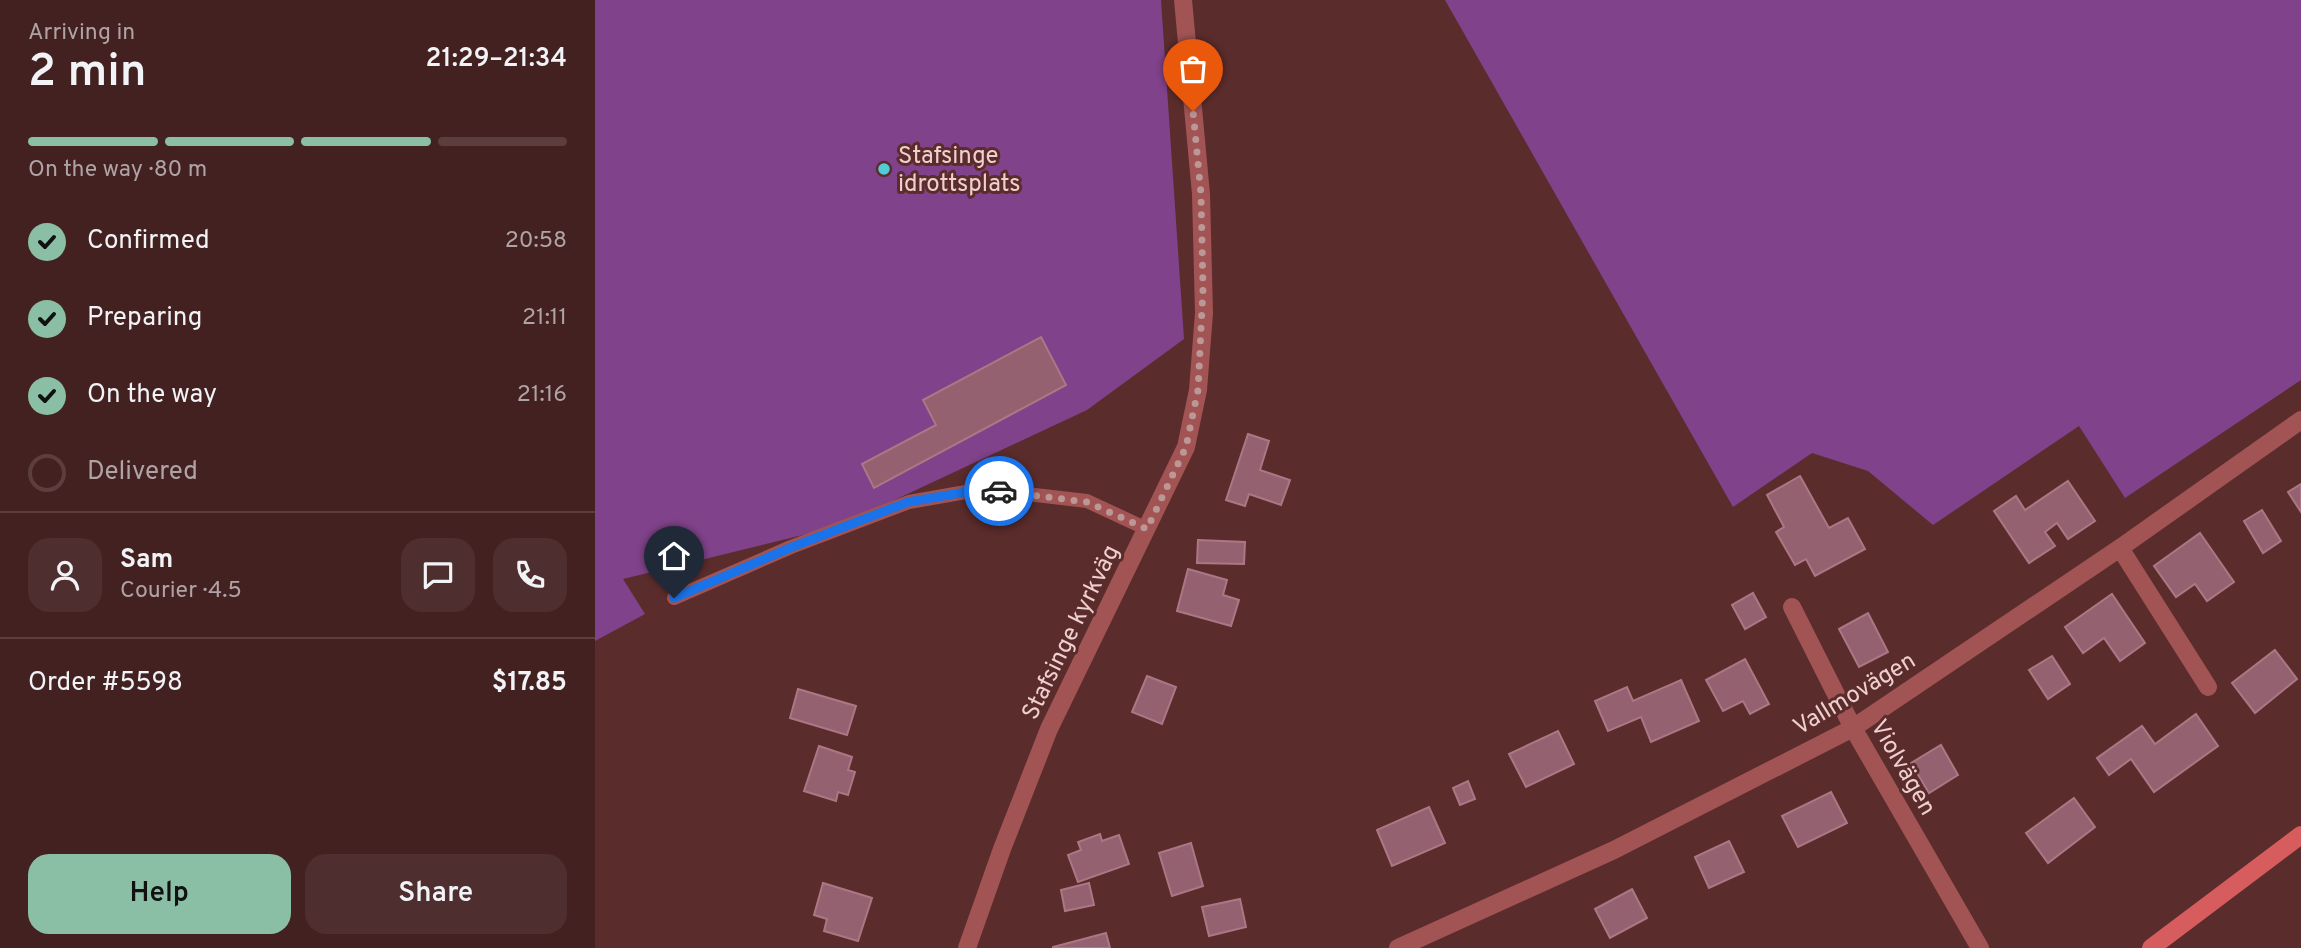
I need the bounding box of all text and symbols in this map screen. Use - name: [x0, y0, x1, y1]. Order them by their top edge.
- text: Arriving in: [28, 19, 135, 48]
- pin: [1163, 39, 1223, 111]
- text: 21:29–21:34: [426, 43, 567, 76]
- text: 2 min: [28, 44, 147, 103]
- icon: bag: [1174, 50, 1212, 88]
- place label: Stafsinge idrottsplats: [898, 142, 1021, 200]
- text: On the way · 80 m: [28, 156, 207, 185]
- marker: Stafsinge idrottsplats: [876, 161, 892, 177]
- icon: check: [28, 223, 66, 261]
- text: Confirmed: [87, 225, 210, 258]
- text: 20:58: [505, 227, 567, 256]
- icon: check: [28, 300, 66, 338]
- text: Preparing: [87, 302, 202, 335]
- text: 21:11: [522, 304, 567, 333]
- icon: check: [28, 377, 66, 415]
- text: On the way: [87, 379, 217, 412]
- text: 21:16: [517, 381, 567, 410]
- text: Delivered: [87, 456, 198, 489]
- courier: [964, 456, 1034, 526]
- icon: car: [980, 472, 1018, 510]
- pin: [644, 526, 704, 598]
- icon: home: [655, 537, 693, 575]
- button: person: [28, 538, 102, 612]
- button: chat: [401, 538, 475, 612]
- button: phone: [493, 538, 567, 612]
- street label: Stafsinge kyrkväg: [1016, 540, 1127, 725]
- text: Sam: [120, 544, 173, 577]
- text: Courier · 4.5: [120, 577, 242, 606]
- street label: Vallmovägen: [1788, 646, 1922, 743]
- text: Order #5598: [28, 667, 183, 700]
- text: $17.85: [492, 667, 567, 700]
- street label: Violvägen: [1863, 715, 1942, 821]
- button: Help: [28, 854, 291, 934]
- button: Share: [305, 854, 567, 934]

